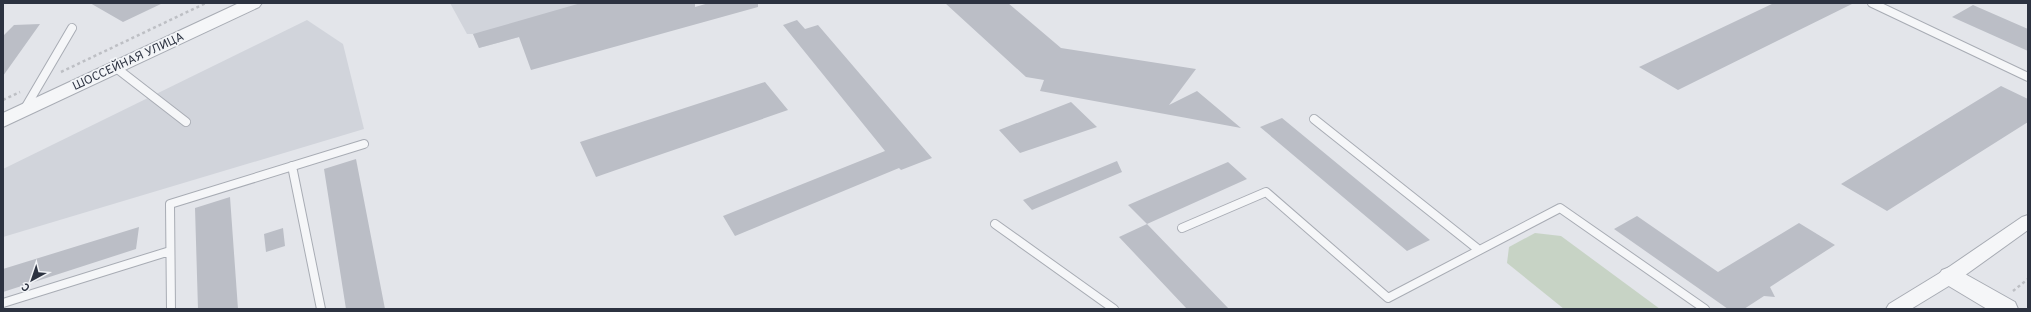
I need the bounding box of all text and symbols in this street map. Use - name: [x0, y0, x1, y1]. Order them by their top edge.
- street label: ШОССЕЙНАЯ УЛИЦА: [70, 29, 187, 95]
- north arrow: [12, 260, 52, 300]
- text: С: [19, 279, 33, 295]

